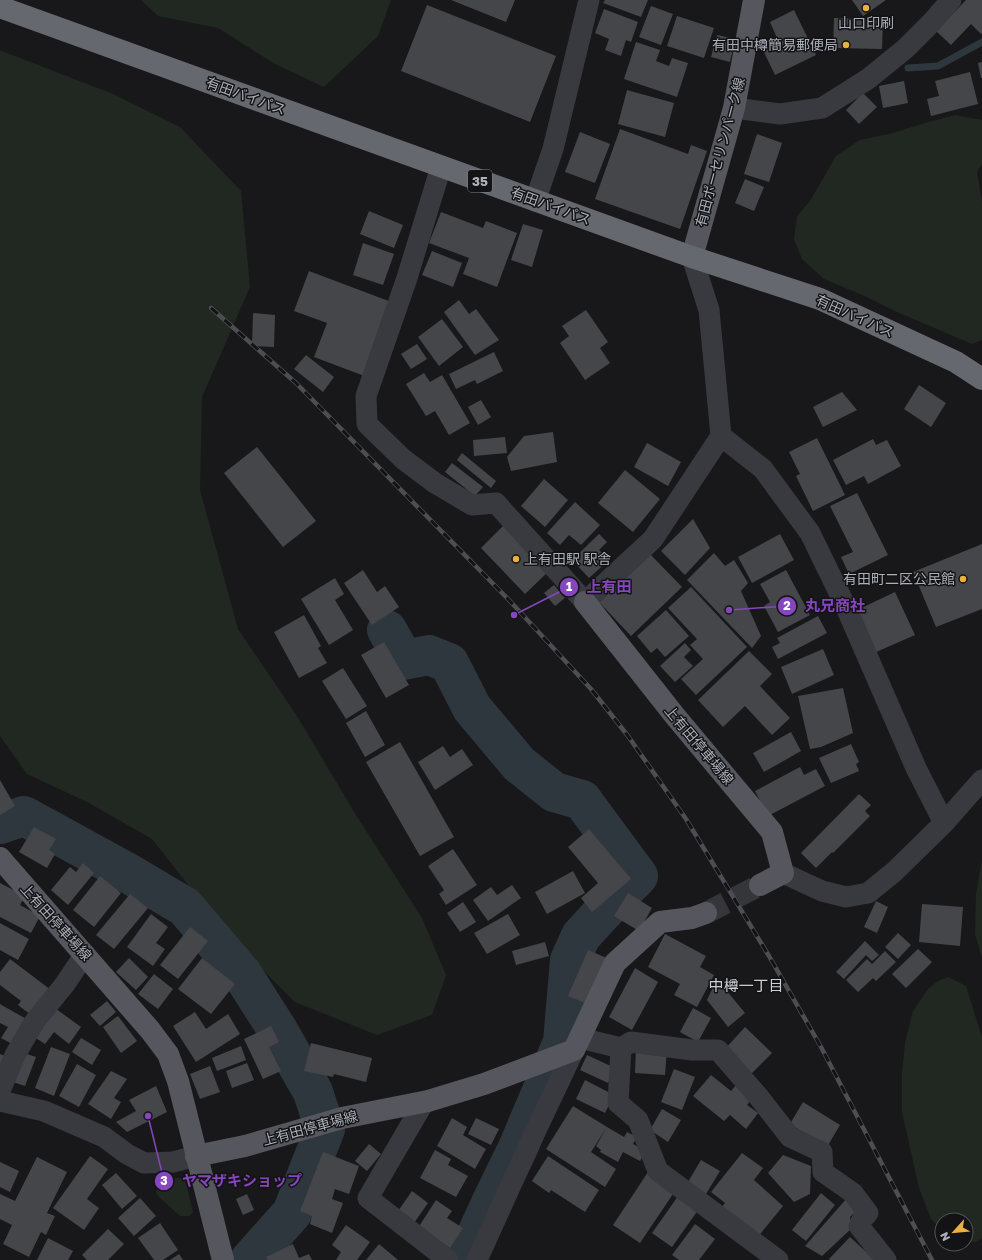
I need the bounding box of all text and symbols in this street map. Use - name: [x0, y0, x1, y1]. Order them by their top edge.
- marker: 山口印刷: [861, 3, 871, 13]
- place label: 山口印刷: [838, 14, 894, 31]
- place label: 有田中樽簡易郵便局: [712, 36, 838, 53]
- marker: 有田中樽簡易郵便局: [841, 40, 851, 50]
- street label: 有田バイパス: [204, 73, 288, 118]
- street label: 有田ポーセリンパーク線: [691, 75, 748, 228]
- road number: 35: [468, 170, 492, 192]
- street label: 有田バイパス: [509, 183, 593, 228]
- street label: 有田バイパス: [813, 291, 897, 340]
- place label: 上有田駅 駅舎: [524, 550, 612, 567]
- marker: 上有田駅 駅舎: [511, 554, 521, 564]
- place label: 有田町二区公民館: [843, 570, 955, 587]
- callout: 上有田: [559, 573, 640, 600]
- marker: 有田町二区公民館: [958, 574, 968, 584]
- text: 上有田: [586, 577, 632, 595]
- text: 1: [566, 579, 572, 594]
- callout: 丸兄商社: [777, 593, 873, 620]
- text: 丸兄商社: [805, 596, 865, 614]
- text: 2: [783, 598, 791, 613]
- street label: 上有田停車場線: [661, 702, 737, 788]
- street label: 上有田停車場線: [17, 880, 95, 964]
- district label: 中樽一丁目: [708, 976, 784, 994]
- street label: 上有田停車場線: [260, 1107, 359, 1148]
- callout: ヤマザキショップ: [154, 1167, 310, 1194]
- text: ヤマザキショップ: [182, 1171, 302, 1189]
- text: 3: [160, 1173, 168, 1188]
- north arrow: [934, 1212, 974, 1252]
- text: N: [937, 1230, 952, 1243]

